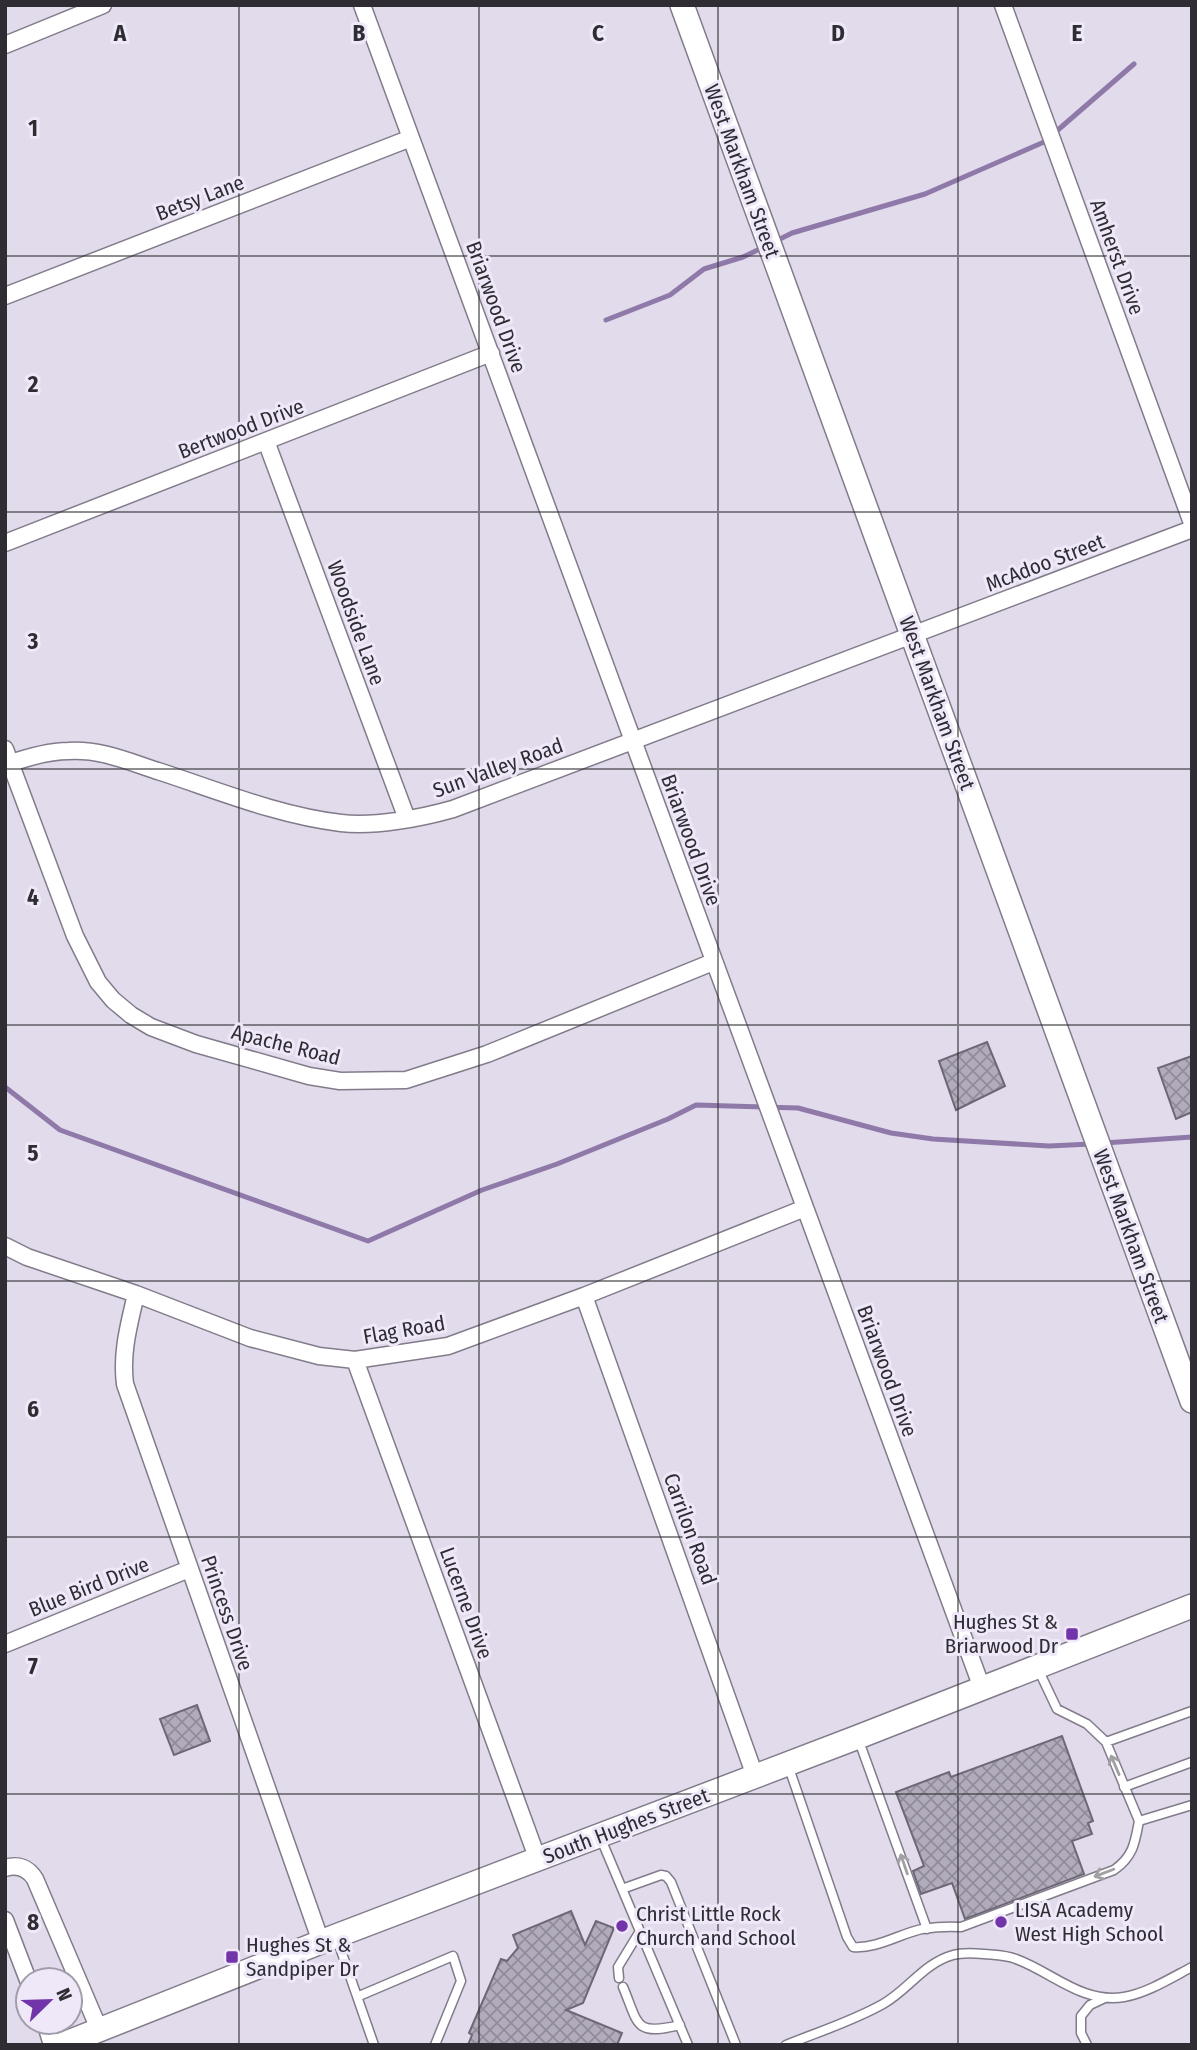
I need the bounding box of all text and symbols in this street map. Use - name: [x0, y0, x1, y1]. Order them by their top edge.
- text: A: [113, 19, 127, 47]
- text: B: [353, 19, 366, 47]
- text: C: [592, 19, 604, 47]
- text: D: [831, 19, 845, 47]
- text: E: [1072, 19, 1083, 47]
- street label: West Markham Street: [698, 81, 786, 262]
- text: 1: [28, 114, 38, 142]
- street label: Betsy Lane: [152, 169, 248, 227]
- street label: Amherst Drive: [1084, 196, 1150, 318]
- street label: Briarwood Drive: [460, 238, 532, 376]
- text: 2: [27, 370, 39, 398]
- street label: Bertwood Drive: [174, 393, 308, 465]
- street label: McAdoo Street: [982, 528, 1108, 598]
- street label: Woodside Lane: [321, 557, 391, 689]
- street label: West Markham Street: [893, 613, 981, 794]
- text: 3: [27, 627, 39, 655]
- street label: Sun Valley Road: [429, 732, 567, 804]
- street label: Briarwood Drive: [655, 771, 727, 909]
- text: 4: [27, 883, 39, 911]
- street label: Apache Road: [229, 1019, 343, 1071]
- text: 5: [27, 1139, 39, 1167]
- street label: West Markham Street: [1087, 1146, 1175, 1327]
- street label: Briarwood Drive: [851, 1302, 923, 1440]
- street label: Flag Road: [361, 1310, 447, 1350]
- text: 6: [27, 1395, 39, 1423]
- street label: Carrilon Road: [658, 1470, 722, 1588]
- street label: Lucerne Drive: [434, 1544, 498, 1662]
- street label: Blue Bird Drive: [25, 1551, 153, 1623]
- street label: Princess Drive: [195, 1552, 259, 1674]
- place label: Hughes St & Briarwood Dr: [945, 1609, 1059, 1659]
- marker: Hughes St & Briarwood Dr: [1064, 1626, 1080, 1642]
- text: 7: [28, 1652, 38, 1680]
- one-way arrow: [1108, 1754, 1121, 1776]
- street label: South Hughes Street: [539, 1782, 713, 1870]
- one-way arrow: [897, 1854, 909, 1876]
- one-way arrow: [1093, 1868, 1115, 1881]
- place label: LISA Academy West High School: [1015, 1897, 1164, 1947]
- place label: Christ Little Rock Church and School: [636, 1901, 796, 1951]
- text: 8: [27, 1908, 39, 1936]
- marker: LISA Academy West High School: [993, 1914, 1009, 1930]
- marker: Christ Little Rock Church and School: [614, 1918, 630, 1934]
- place label: Hughes St & Sandpiper Dr: [246, 1932, 360, 1982]
- marker: Hughes St & Sandpiper Dr: [224, 1949, 240, 1965]
- north arrow: [14, 1966, 84, 2036]
- text: N: [51, 1985, 77, 2004]

